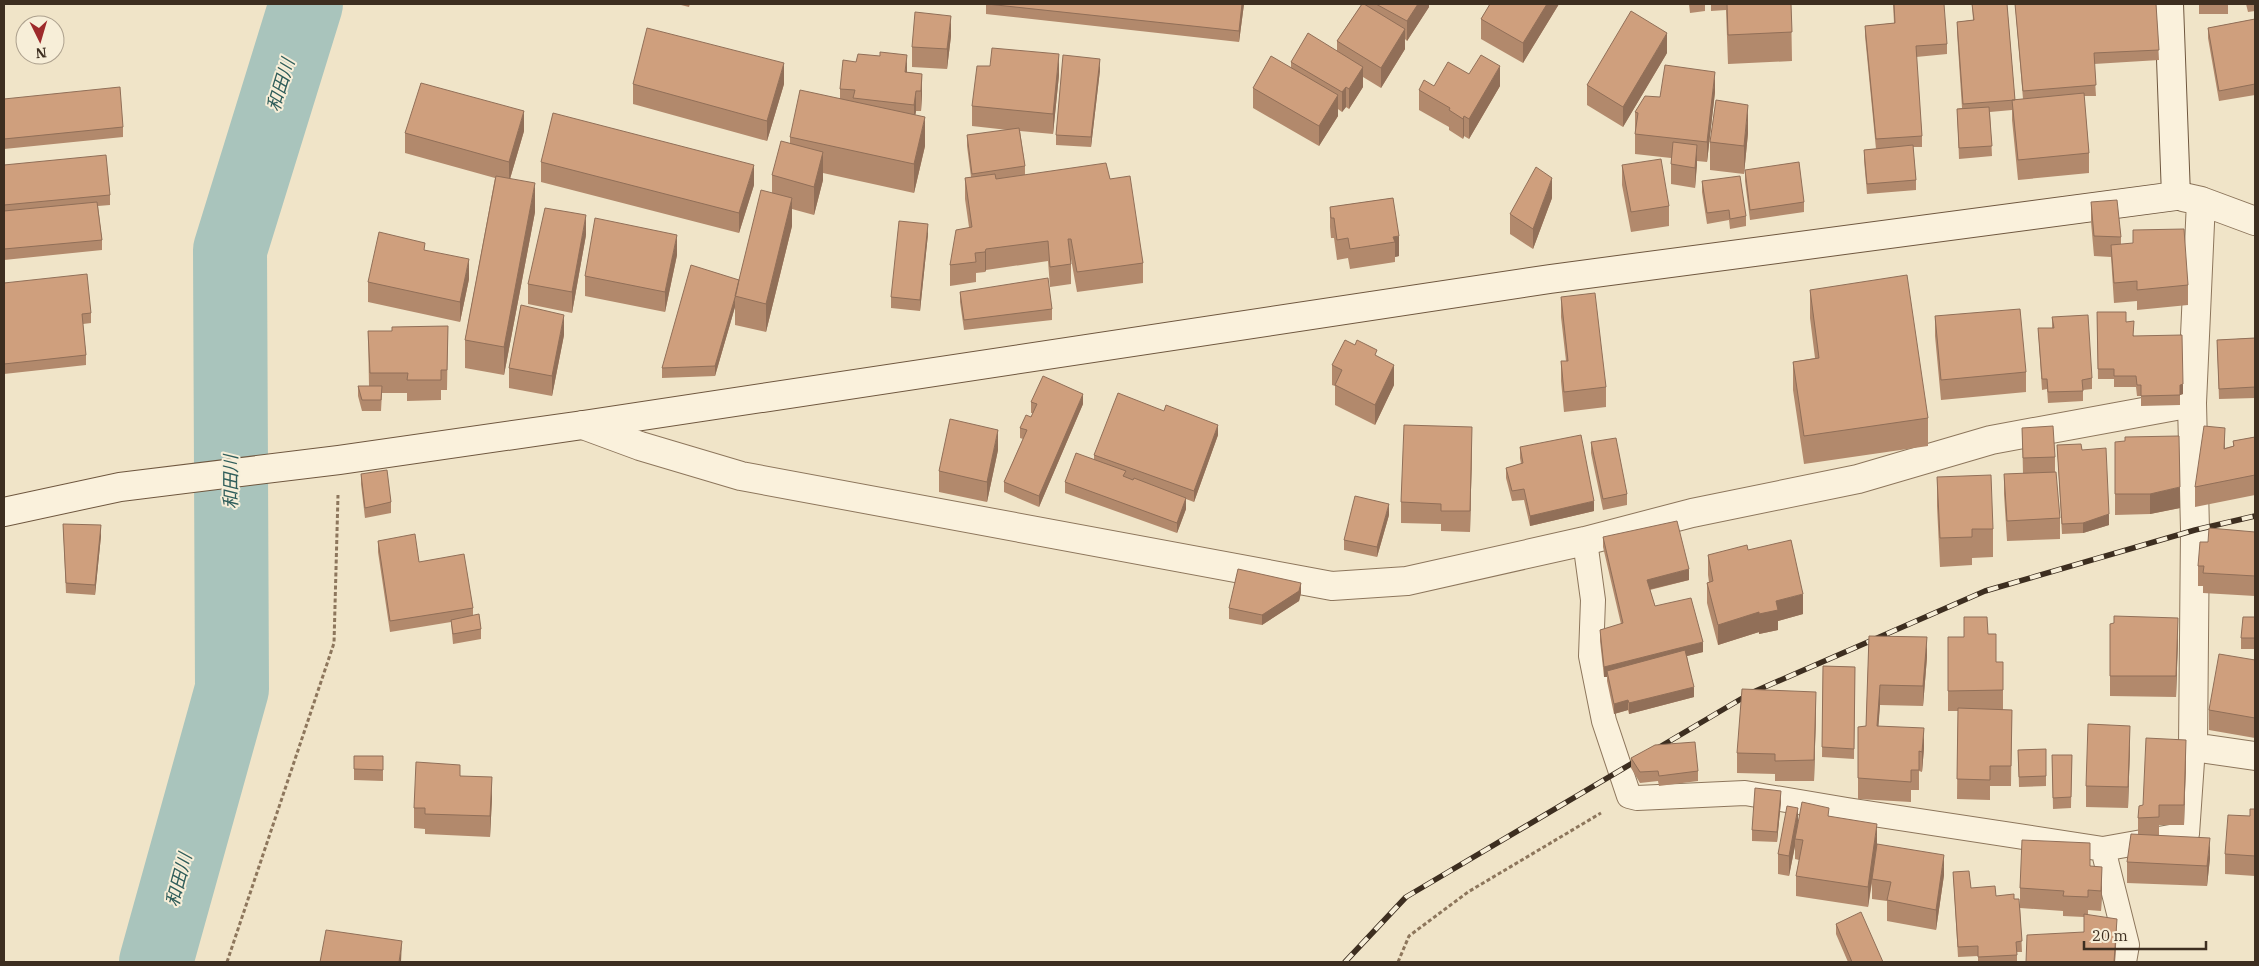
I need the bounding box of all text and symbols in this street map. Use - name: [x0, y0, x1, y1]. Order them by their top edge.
- north arrow: [15, 15, 65, 65]
- text: N: [35, 44, 47, 62]
- water label: 和田川: [262, 54, 300, 114]
- water label: 和田川: [219, 453, 242, 509]
- water label: 和田川: [160, 849, 197, 909]
- scale bar: [2084, 918, 2206, 950]
- text: 20 m: [2092, 926, 2128, 945]

